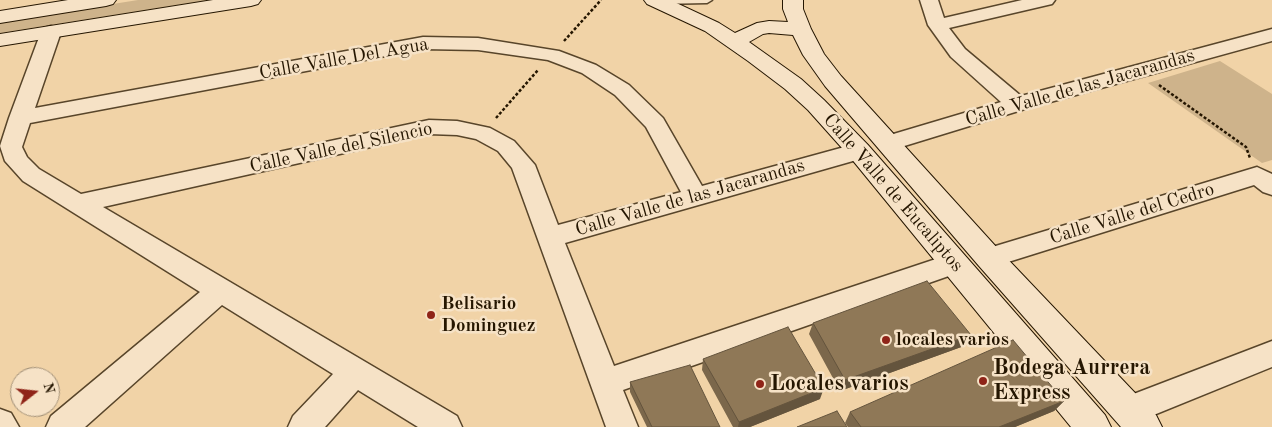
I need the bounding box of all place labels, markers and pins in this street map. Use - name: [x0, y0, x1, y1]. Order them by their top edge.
- place label: Belisario Dominguez: [441, 293, 536, 337]
- marker: Belisario Dominguez: [425, 309, 437, 321]
- place label: locales varios: [896, 329, 1009, 351]
- marker: locales varios: [880, 334, 892, 346]
- place label: Bodega Aurrera Express: [993, 355, 1150, 406]
- place label: Locales varios: [770, 371, 909, 397]
- marker: Bodega Aurrera Express: [977, 375, 989, 387]
- marker: Locales varios: [754, 378, 766, 390]

